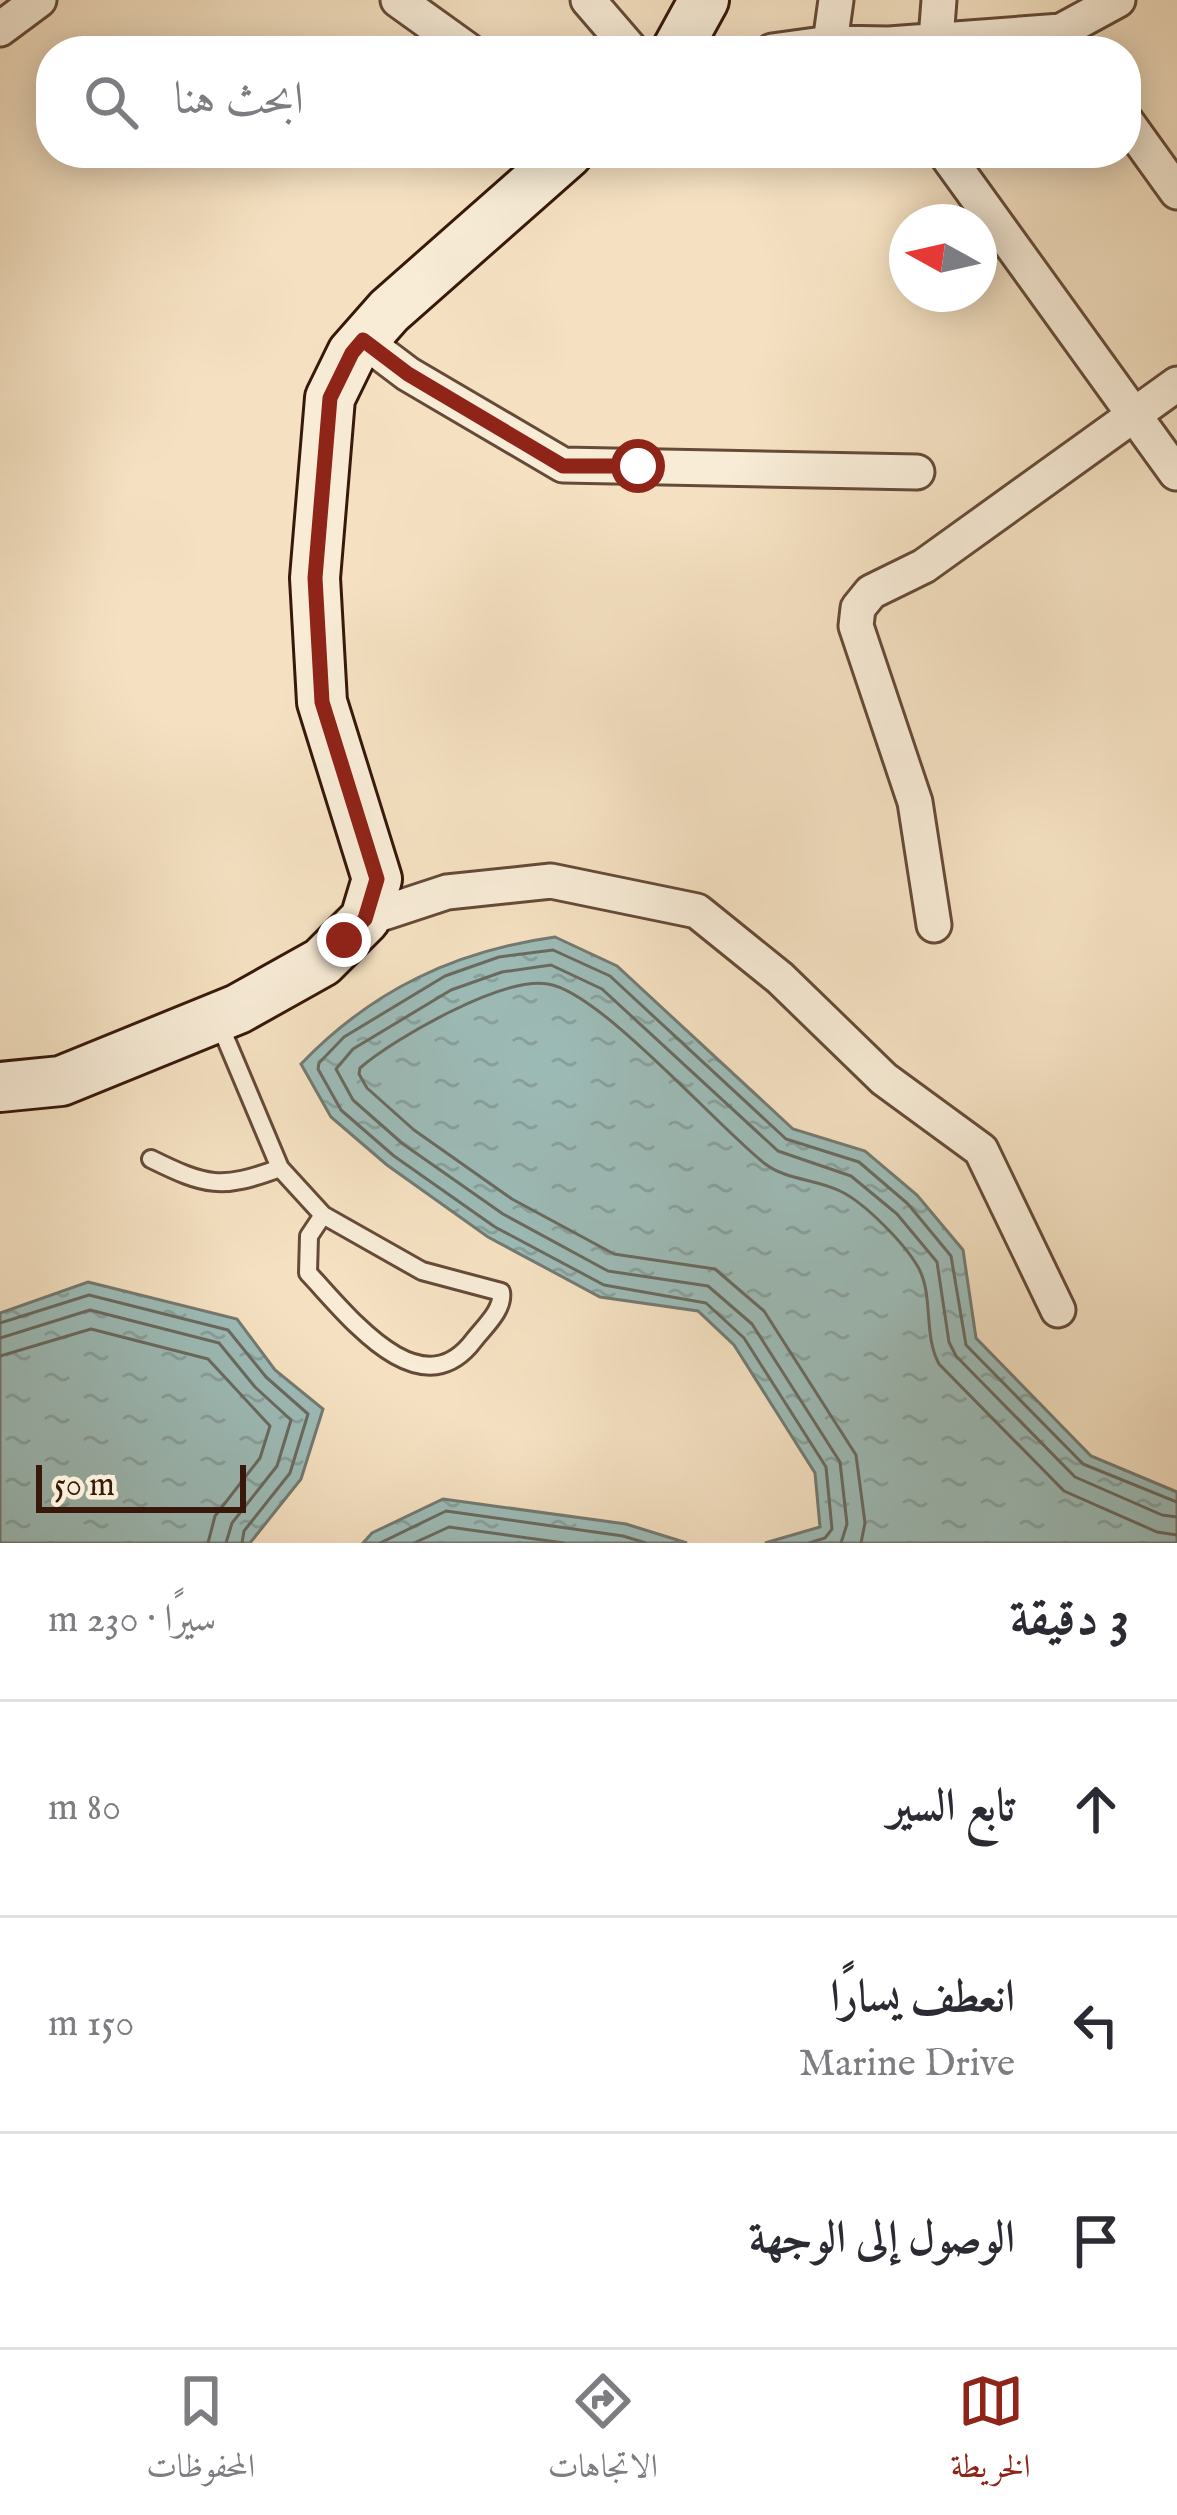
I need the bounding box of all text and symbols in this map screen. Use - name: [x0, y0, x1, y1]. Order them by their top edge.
- search box: [36, 36, 1141, 168]
- icon: search: [78, 69, 144, 135]
- text: ابحث هنا: [174, 72, 304, 129]
- north arrow: [889, 204, 997, 312]
- route start: [611, 439, 665, 493]
- route end: [317, 913, 371, 967]
- scale bar: [36, 1459, 246, 1512]
- text: 50 m: [54, 1465, 115, 1507]
- text: 3 دقيقة: [1010, 1588, 1129, 1653]
- text: سيرًا · 230 m: [48, 1596, 216, 1645]
- icon: ahead: [1063, 1776, 1129, 1842]
- text: تابع السير: [888, 1779, 1015, 1836]
- text: 80 m: [48, 1784, 121, 1833]
- text: انعطف يسارًا: [830, 1970, 1015, 2027]
- icon: left: [1063, 1992, 1129, 2058]
- text: 150 m: [48, 2000, 134, 2049]
- text: Marine Drive: [799, 2040, 1015, 2089]
- icon: arrive: [1063, 2208, 1129, 2274]
- text: الوصول إلى الوجهة: [749, 2211, 1015, 2268]
- tab: المحفوظات: [146, 2368, 255, 2498]
- tab: الاتجاهات: [548, 2368, 658, 2498]
- tab: الخريطة: [950, 2368, 1031, 2498]

